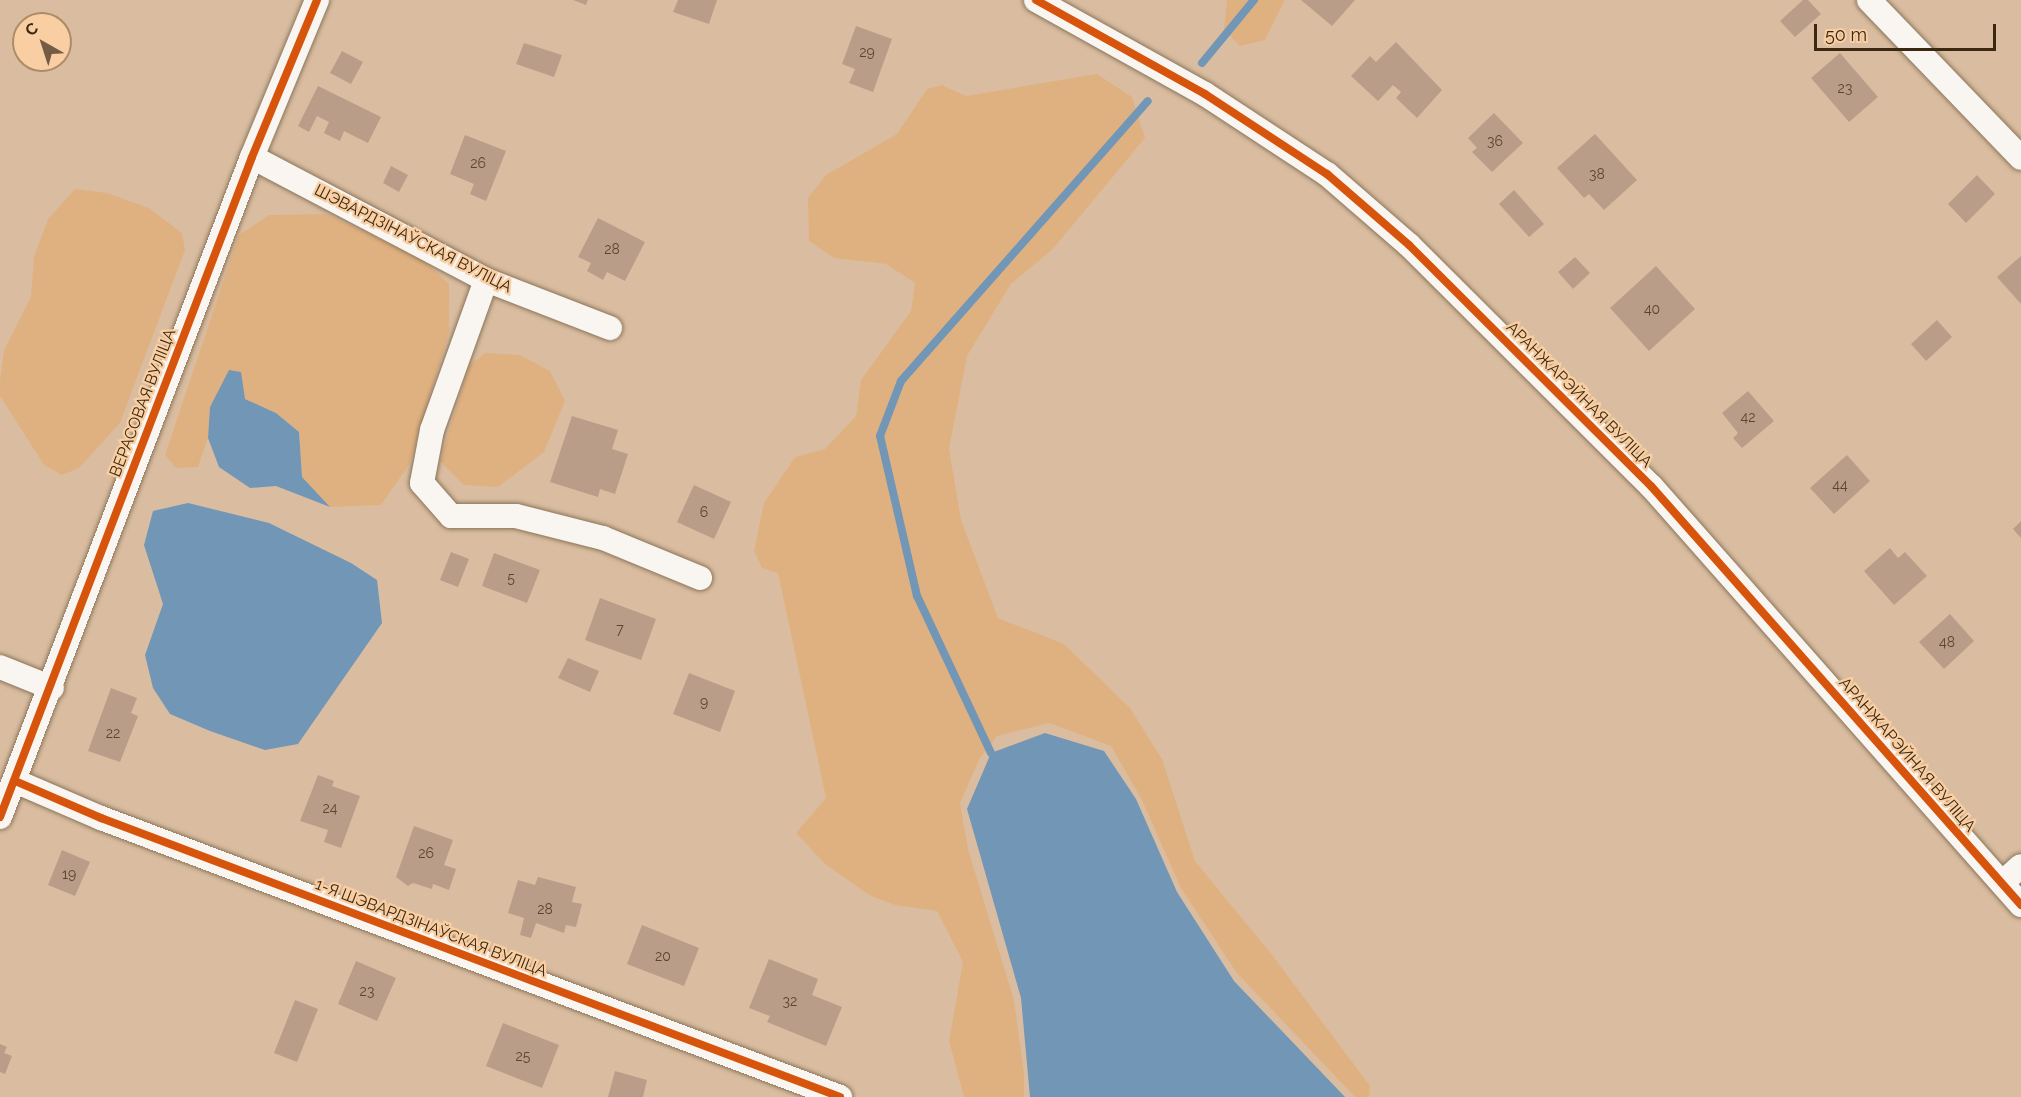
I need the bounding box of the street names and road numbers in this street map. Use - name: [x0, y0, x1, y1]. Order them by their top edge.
- street label: ШЭВАРДЗІНАЎСКАЯ ВУЛІЦА: [311, 181, 515, 297]
- street label: АРАНЖАРЭЙНАЯ ВУЛІЦА: [1502, 318, 1656, 472]
- street label: ВЕРАСОВАЯ ВУЛІЦА: [106, 326, 180, 480]
- street label: АРАНЖАРЭЙНАЯ ВУЛІЦА: [1835, 674, 1979, 836]
- street label: 1-Я ШЭВАРДЗІНАЎСКАЯ ВУЛІЦА: [313, 875, 549, 981]

